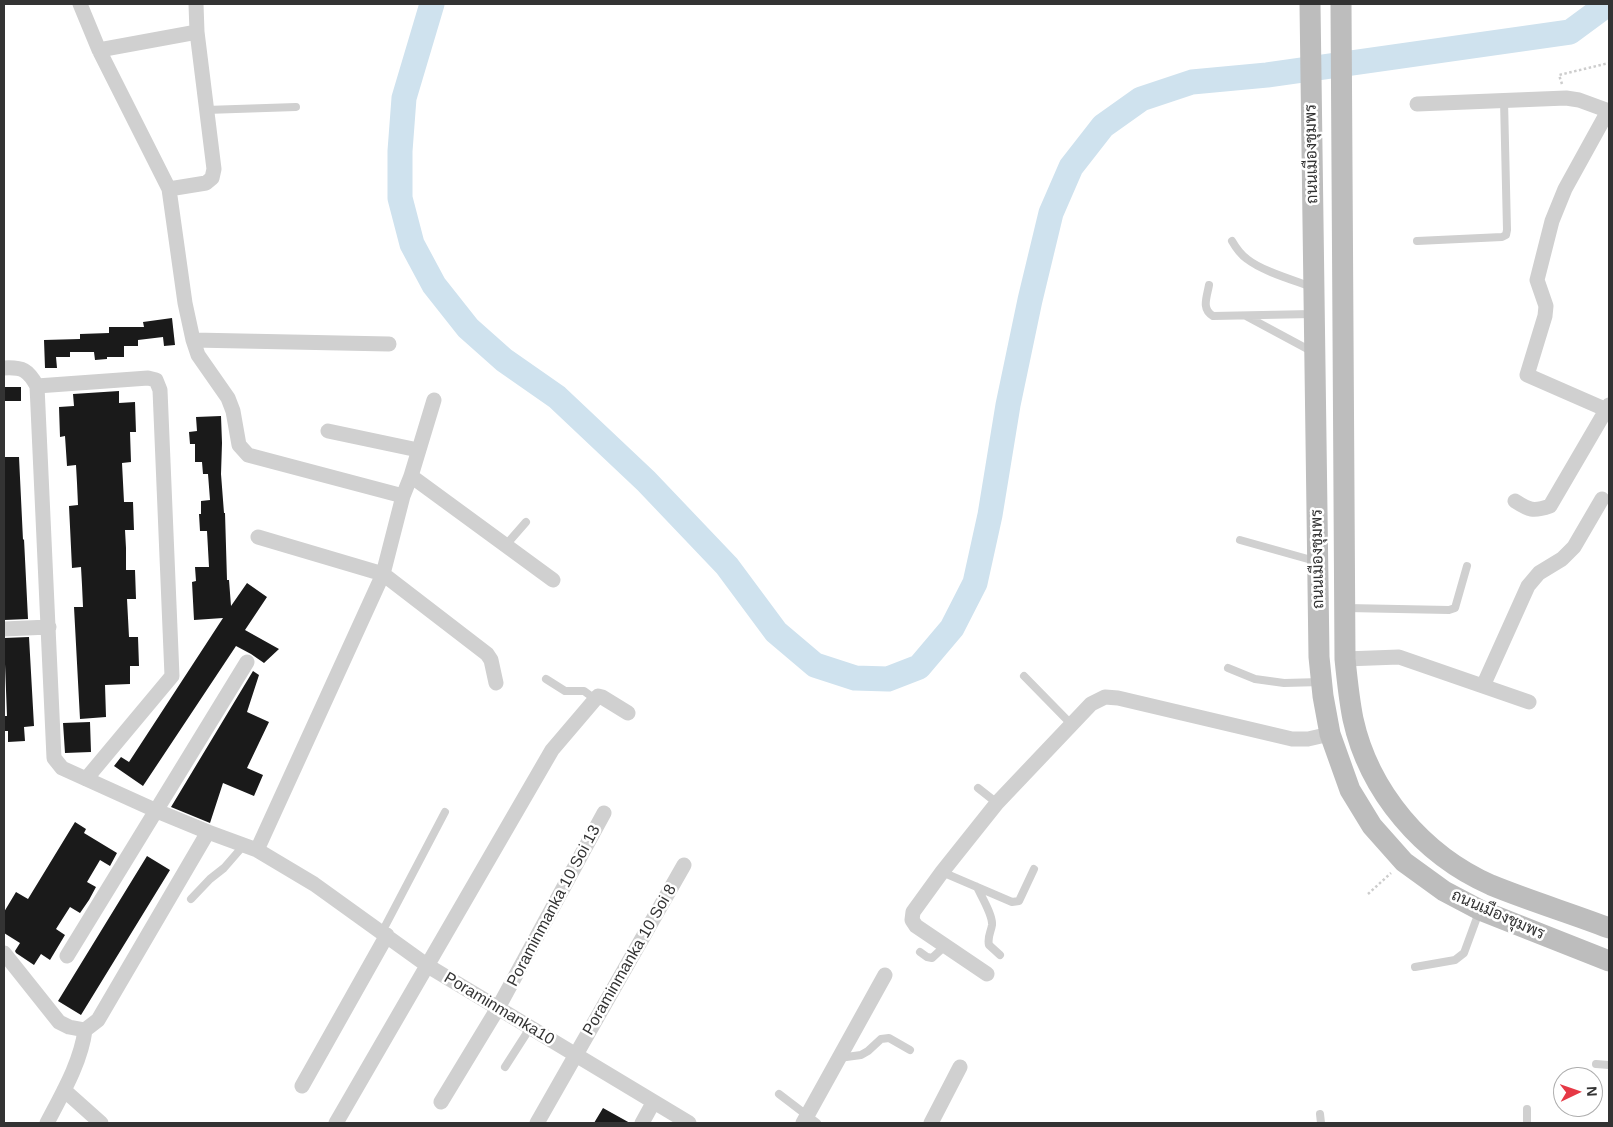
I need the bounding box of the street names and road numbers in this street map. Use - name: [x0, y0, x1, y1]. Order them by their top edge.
- street label: ถนนเมืองชุมพร: [1302, 104, 1322, 204]
- street label: ถนนเมืองชุมพร: [1308, 509, 1328, 609]
- street label: Poraminmanka 10 Soi 13: [503, 822, 605, 990]
- street label: Poraminmanka 10 Soi 8: [579, 881, 681, 1039]
- street label: ถนนเมืองชุมพร: [1448, 886, 1548, 944]
- street label: Poraminmanka10: [440, 968, 558, 1050]

